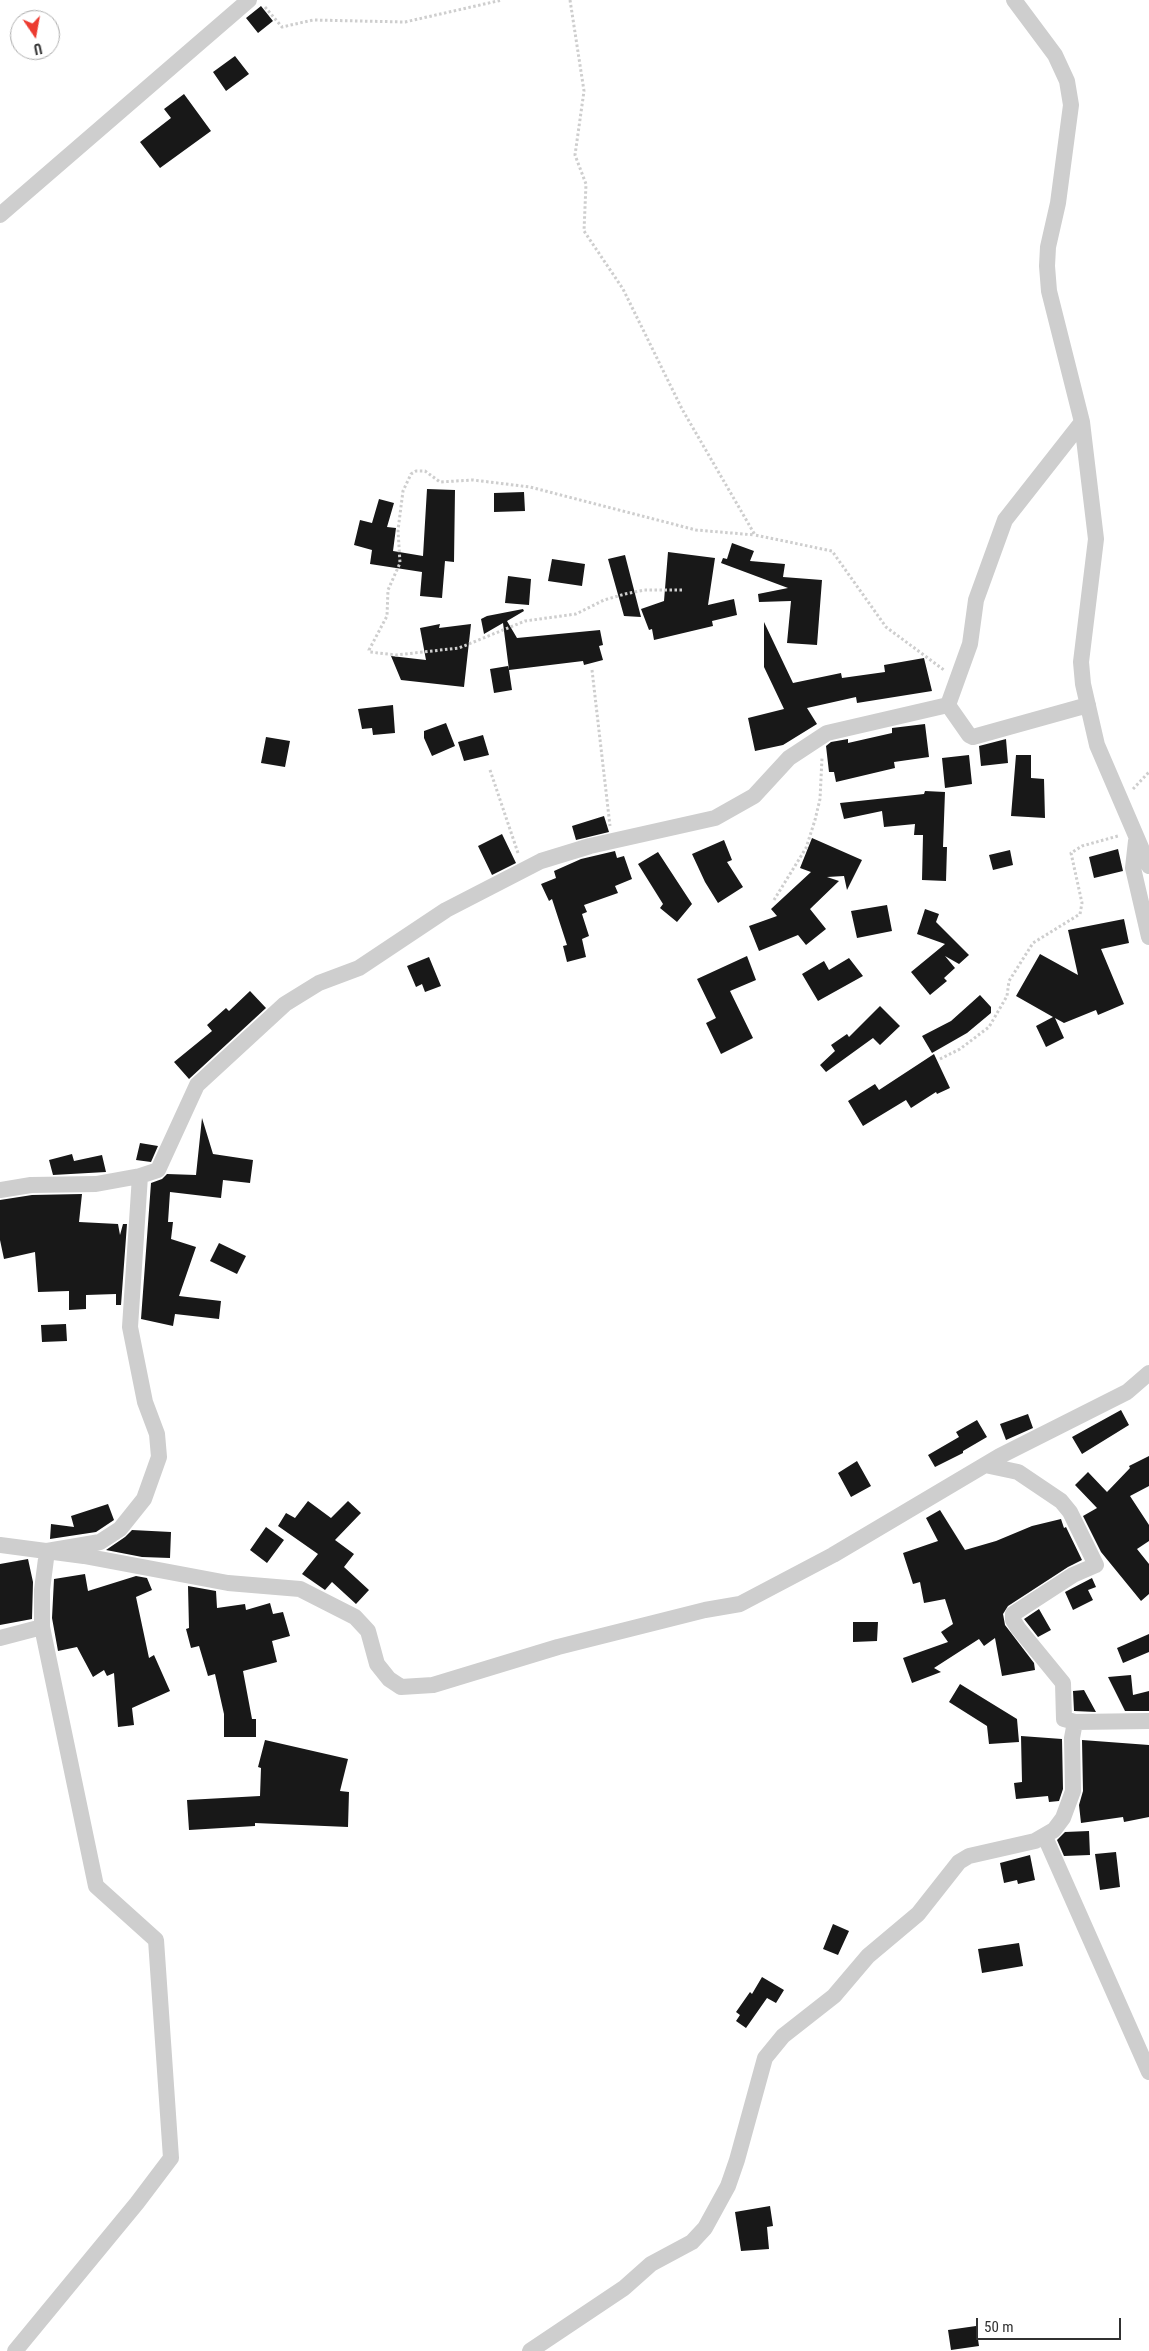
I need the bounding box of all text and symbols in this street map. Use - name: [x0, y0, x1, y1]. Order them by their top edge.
- north arrow: [10, 10, 60, 60]
- text: U: [32, 40, 43, 57]
- scale bar: [979, 2308, 1124, 2340]
- text: 50 m: [984, 2318, 1014, 2336]

